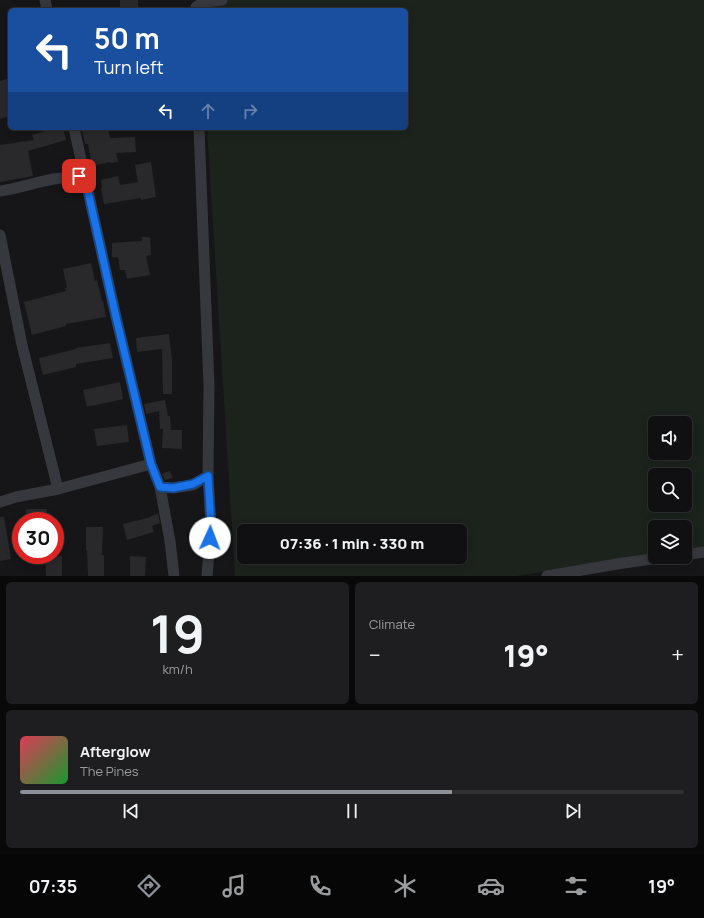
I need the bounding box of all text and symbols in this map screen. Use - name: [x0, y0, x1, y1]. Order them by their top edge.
- text: 50 m: [94, 19, 160, 57]
- icon: left: [28, 24, 80, 76]
- text: Turn left: [94, 55, 164, 79]
- icon: left: [155, 100, 177, 122]
- icon: ahead: [197, 100, 219, 122]
- icon: right: [239, 100, 261, 122]
- pin: [62, 159, 96, 193]
- icon: arrive: [68, 165, 90, 187]
- map controls: [648, 416, 692, 564]
- button: sound: [648, 416, 692, 460]
- button: search: [648, 468, 692, 512]
- speed limit sign: 30: [12, 512, 64, 564]
- position arrow: [189, 517, 231, 559]
- button: layers: [648, 520, 692, 564]
- text: 07:36 · 1 min · 330 m: [280, 533, 424, 554]
- text: 19: [150, 598, 205, 669]
- text: Climate: [369, 615, 415, 633]
- text: 19°: [503, 635, 549, 676]
- text: −: [369, 640, 381, 670]
- text: +: [671, 640, 684, 670]
- text: km/h: [162, 660, 193, 678]
- text: Afterglow: [80, 741, 151, 762]
- text: The Pines: [80, 762, 139, 780]
- icon: previous: [120, 800, 142, 822]
- icon: pause: [341, 800, 363, 822]
- icon: next: [562, 800, 584, 822]
- icon: directions: [135, 872, 163, 900]
- icon: music: [220, 872, 248, 900]
- icon: phone: [306, 872, 334, 900]
- icon: climate: [391, 872, 419, 900]
- icon: car: [477, 872, 505, 900]
- icon: filters: [562, 872, 590, 900]
- text: 07:35: [29, 874, 77, 898]
- text: 19°: [648, 874, 675, 898]

